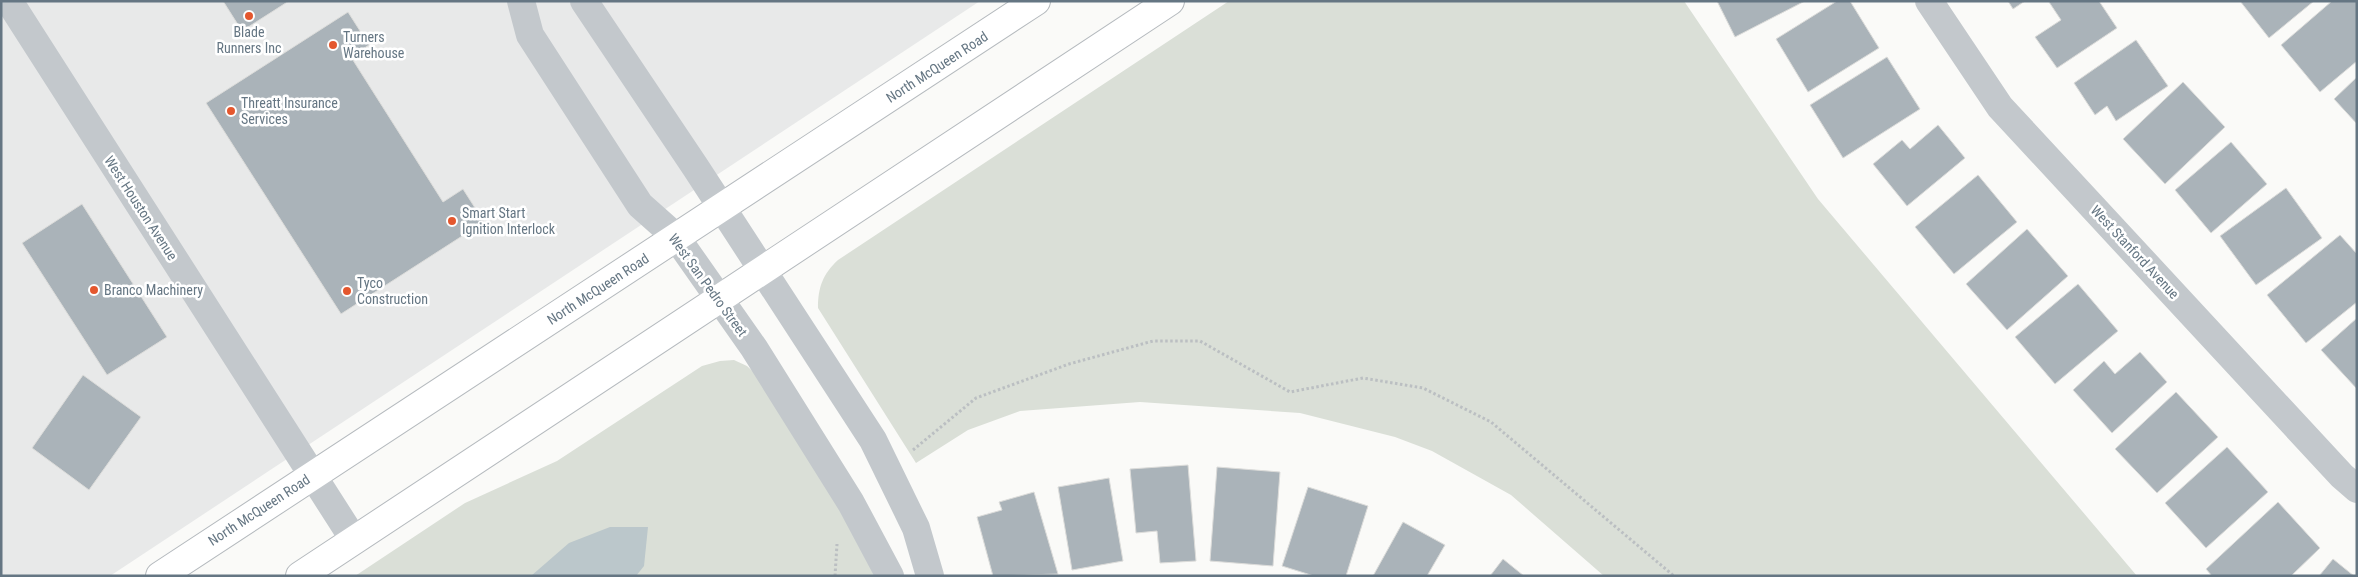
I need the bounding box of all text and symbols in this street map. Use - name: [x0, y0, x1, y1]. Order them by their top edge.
- marker: Blade Runners Inc: [243, 10, 255, 22]
- place label: Blade Runners Inc: [217, 24, 281, 56]
- street label: North McQueen Road: [883, 28, 991, 106]
- place label: Turners Warehouse: [343, 29, 405, 61]
- marker: Turners Warehouse: [327, 39, 339, 51]
- place label: Threatt Insurance Services: [241, 95, 338, 127]
- marker: Threatt Insurance Services: [225, 105, 237, 117]
- street label: West Houston Avenue: [101, 153, 181, 263]
- street label: West Stanford Avenue: [2088, 202, 2183, 302]
- place label: Smart Start Ignition Interlock: [462, 205, 556, 237]
- marker: Smart Start Ignition Interlock: [446, 215, 458, 227]
- street label: West San Pedro Street: [665, 231, 751, 339]
- street label: North McQueen Road: [544, 250, 652, 328]
- place label: Tyco Construction: [357, 275, 428, 307]
- place label: Branco Machinery: [104, 282, 203, 298]
- marker: Branco Machinery: [88, 284, 100, 296]
- marker: Tyco Construction: [341, 285, 353, 297]
- street label: North McQueen Road: [205, 471, 313, 549]

